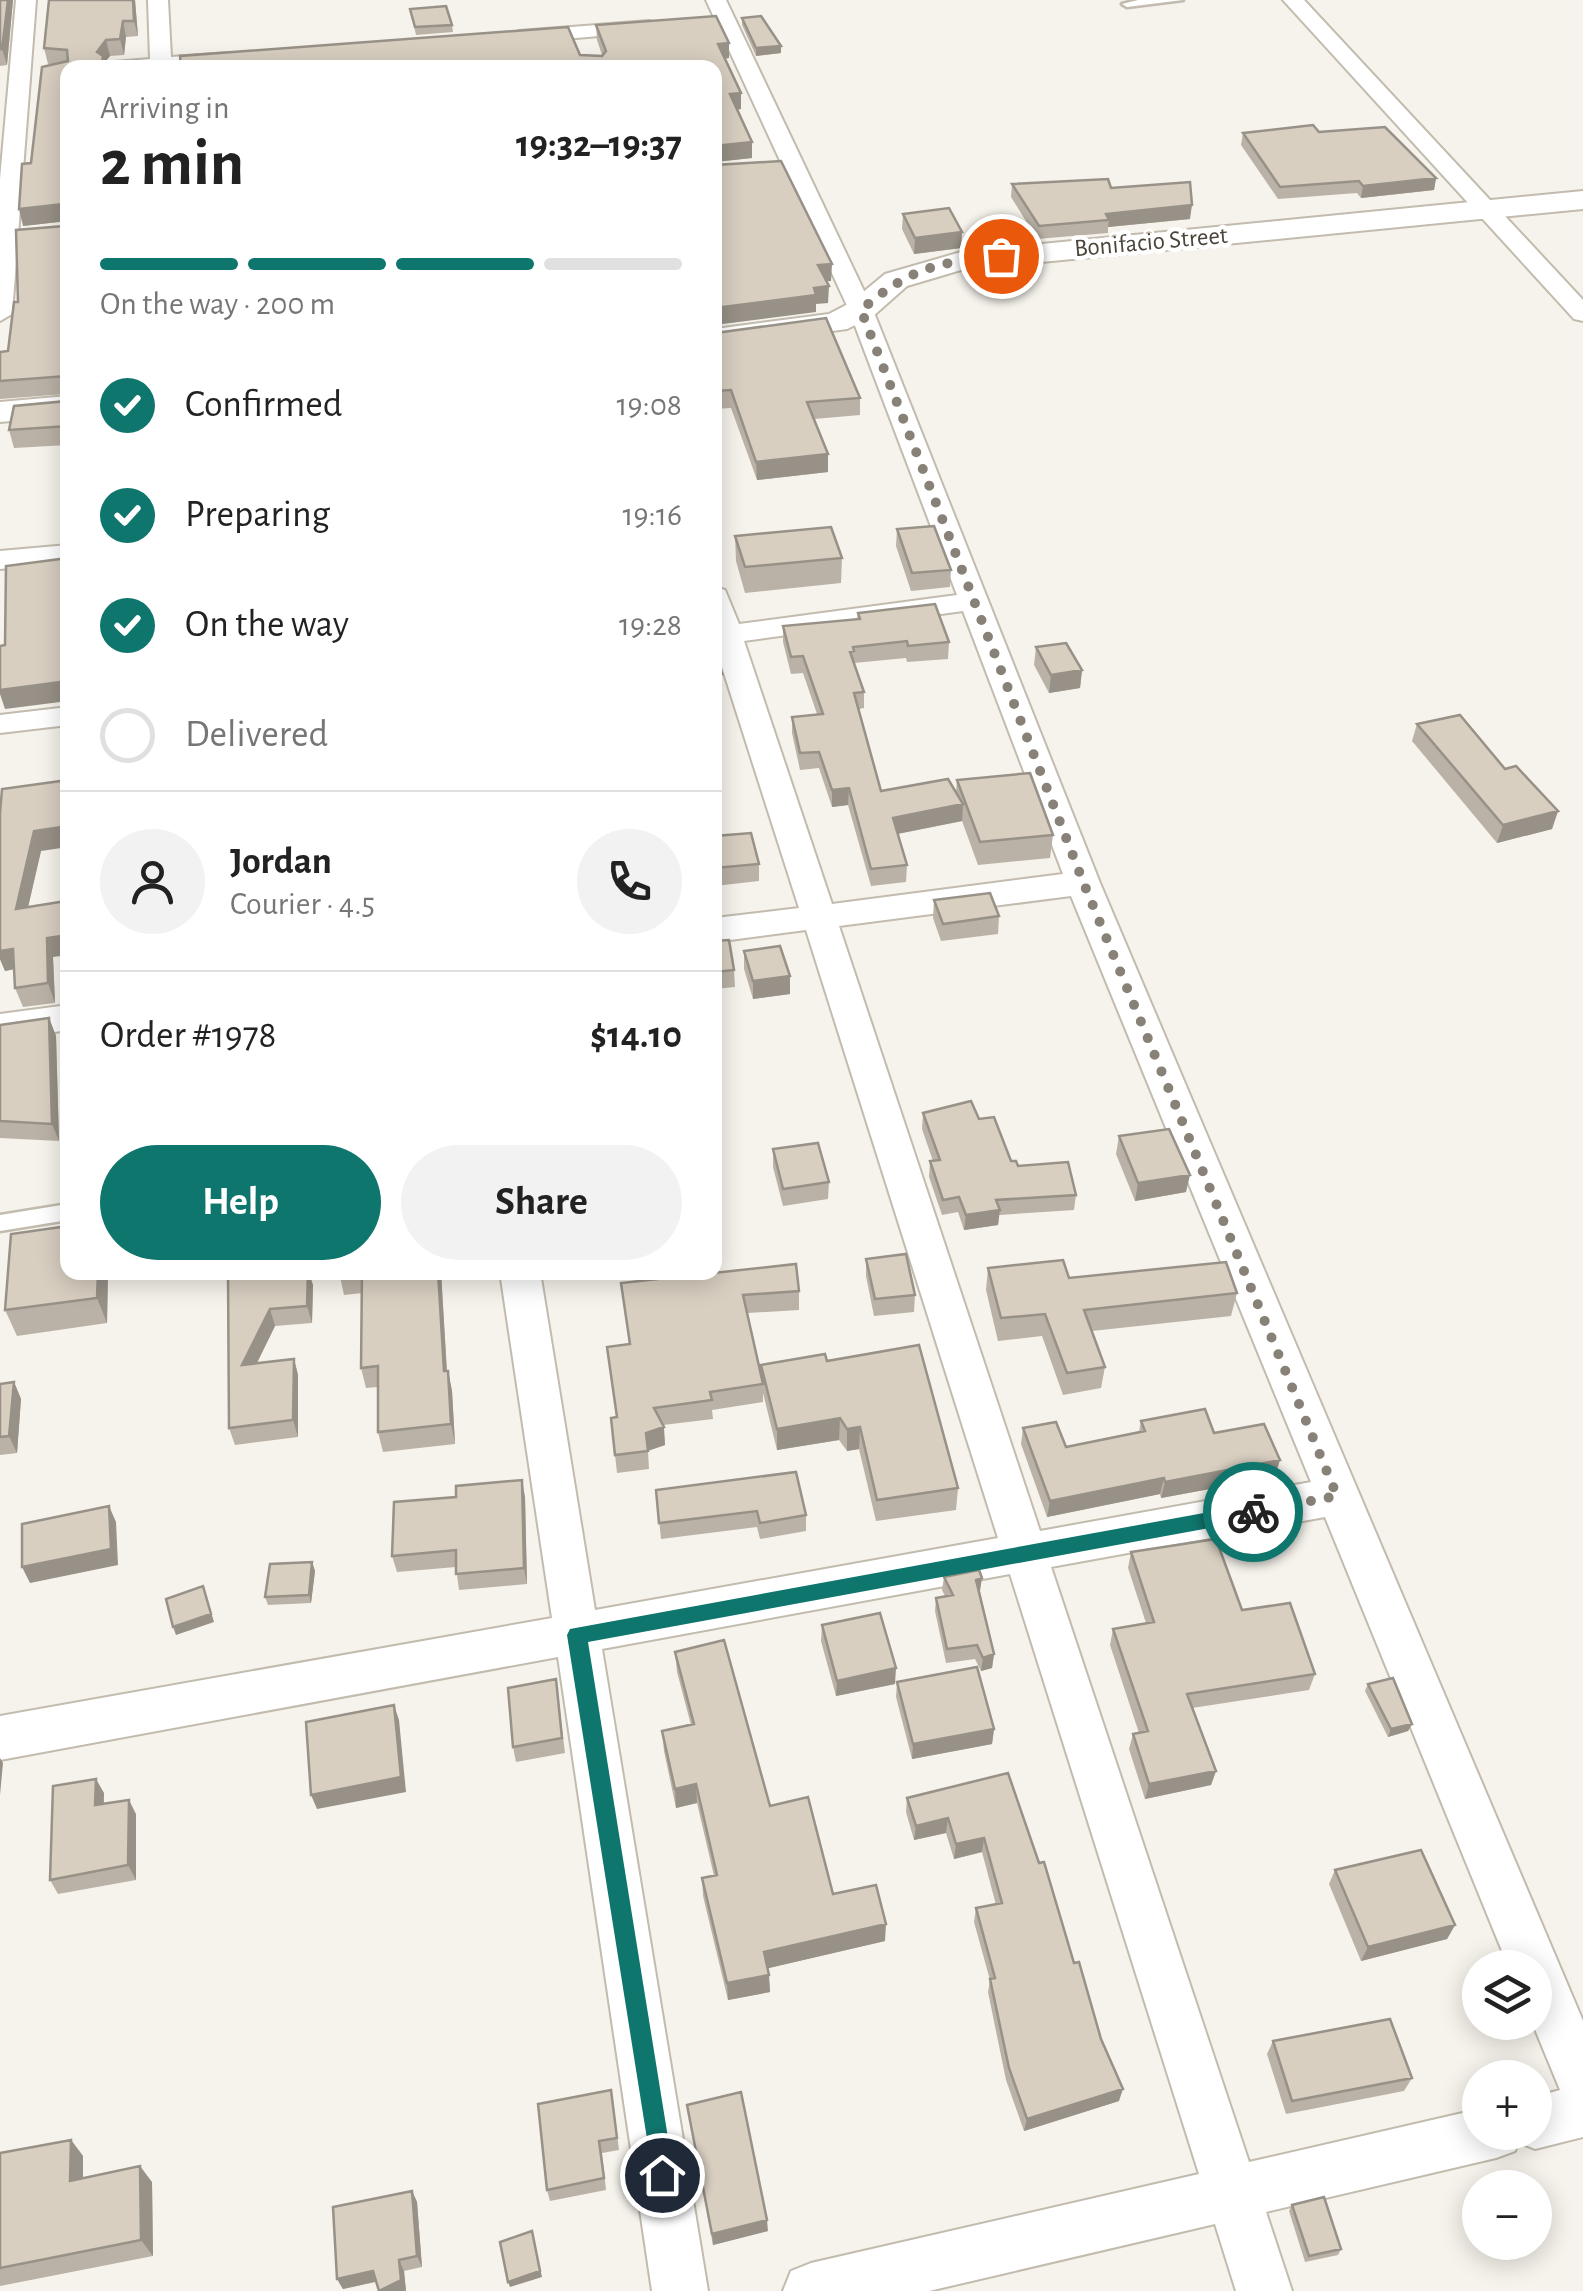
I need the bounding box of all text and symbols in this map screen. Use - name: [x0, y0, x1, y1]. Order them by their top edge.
- text: Arriving in: [100, 92, 229, 124]
- text: 19:32–19:37: [516, 126, 682, 164]
- text: 2 min: [100, 132, 244, 197]
- pin: [959, 214, 1044, 299]
- street label: Bonifacio Street: [1073, 223, 1229, 261]
- icon: bag: [974, 229, 1029, 284]
- text: On the way · 200 m: [100, 288, 335, 320]
- icon: check: [100, 378, 155, 433]
- text: Confirmed: [185, 386, 342, 424]
- text: 19:08: [617, 389, 682, 421]
- icon: check: [100, 488, 155, 543]
- text: Preparing: [185, 496, 330, 534]
- text: 19:16: [623, 499, 682, 531]
- icon: check: [100, 598, 155, 653]
- text: On the way: [185, 606, 349, 644]
- text: 19:28: [619, 609, 682, 641]
- text: Delivered: [185, 716, 328, 754]
- button: person: [100, 829, 205, 934]
- button: phone: [577, 829, 682, 934]
- text: Jordan: [230, 843, 332, 881]
- text: Courier · 4.5: [230, 888, 375, 920]
- text: Order #1978: [100, 1017, 277, 1055]
- text: $14.10: [590, 1017, 682, 1055]
- button: Help: [100, 1145, 381, 1260]
- button: Share: [401, 1145, 682, 1260]
- courier: [1203, 1462, 1303, 1562]
- icon: bike: [1226, 1485, 1281, 1540]
- map controls: [1462, 1950, 1552, 2260]
- button: layers: [1462, 1950, 1552, 2040]
- button: +: [1462, 2060, 1552, 2150]
- pin: [620, 2133, 705, 2218]
- icon: home: [635, 2148, 690, 2203]
- button: −: [1462, 2170, 1552, 2260]

